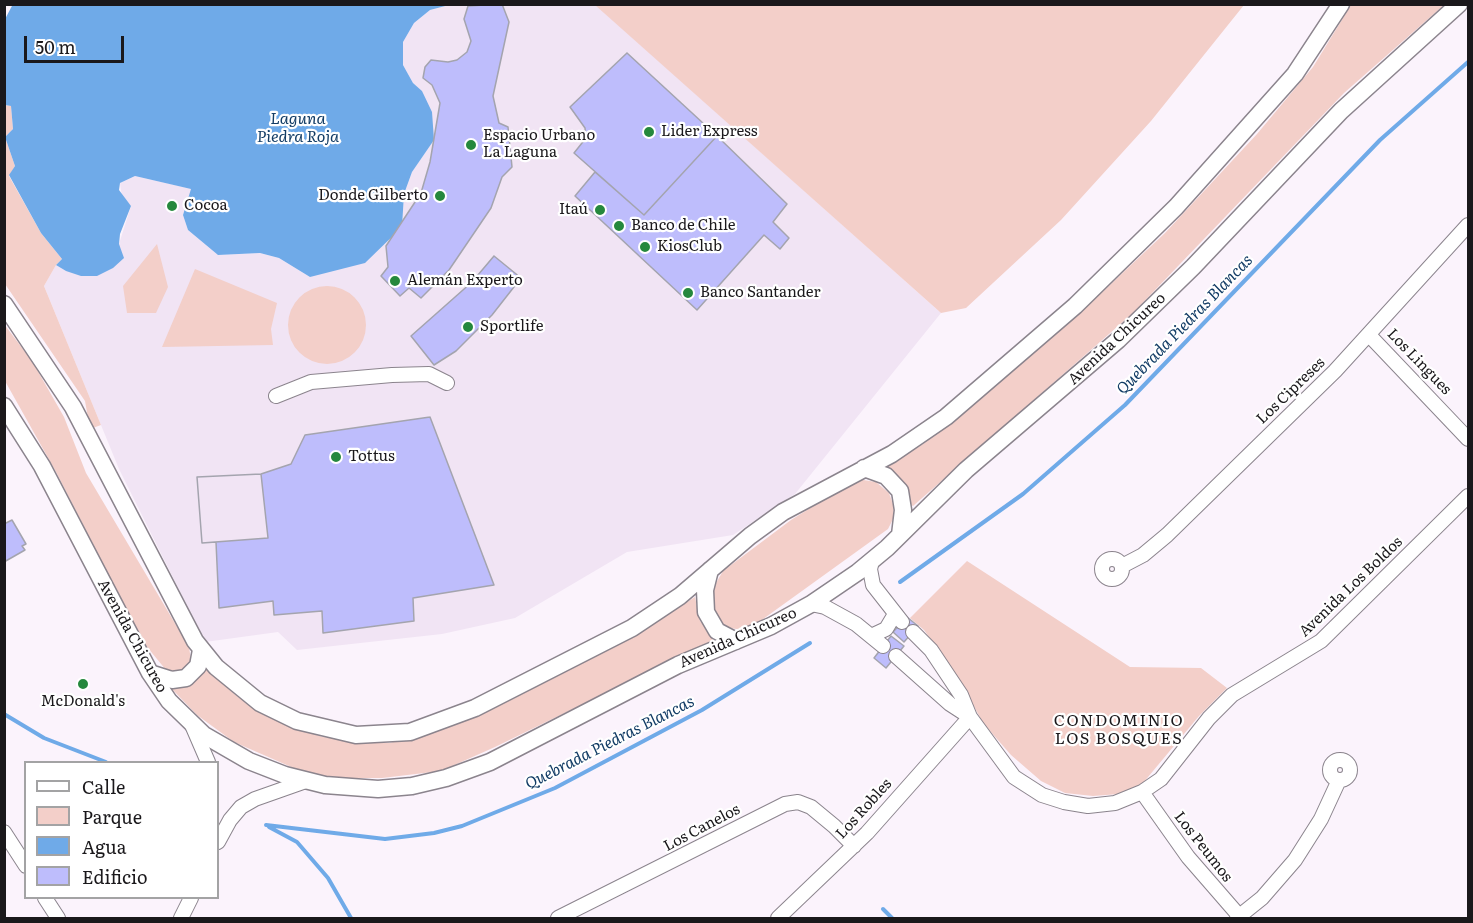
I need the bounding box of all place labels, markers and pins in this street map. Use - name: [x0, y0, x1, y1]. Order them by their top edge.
- place label: Lider Express: [661, 123, 758, 141]
- marker: Lider Express: [642, 125, 656, 139]
- place label: Espacio Urbano La Laguna: [483, 127, 595, 162]
- marker: Espacio Urbano La Laguna: [464, 138, 478, 152]
- place label: Donde Gilberto: [318, 187, 428, 205]
- marker: Donde Gilberto: [433, 189, 447, 203]
- place label: Cocoa: [184, 197, 228, 215]
- marker: Cocoa: [165, 199, 179, 213]
- place label: Itaú: [559, 201, 588, 219]
- marker: Itaú: [593, 203, 607, 217]
- place label: Banco de Chile: [631, 217, 736, 235]
- marker: Banco de Chile: [612, 219, 626, 233]
- place label: KiosClub: [657, 238, 722, 256]
- marker: KiosClub: [638, 240, 652, 254]
- place label: Alemán Experto: [407, 272, 523, 290]
- marker: Alemán Experto: [388, 274, 402, 288]
- place label: Banco Santander: [700, 284, 821, 302]
- marker: Banco Santander: [681, 286, 695, 300]
- place label: Sportlife: [480, 318, 543, 336]
- marker: Sportlife: [461, 320, 475, 334]
- place label: Tottus: [348, 448, 395, 466]
- marker: Tottus: [329, 450, 343, 464]
- marker: McDonald's: [76, 677, 90, 691]
- place label: McDonald's: [41, 693, 125, 711]

